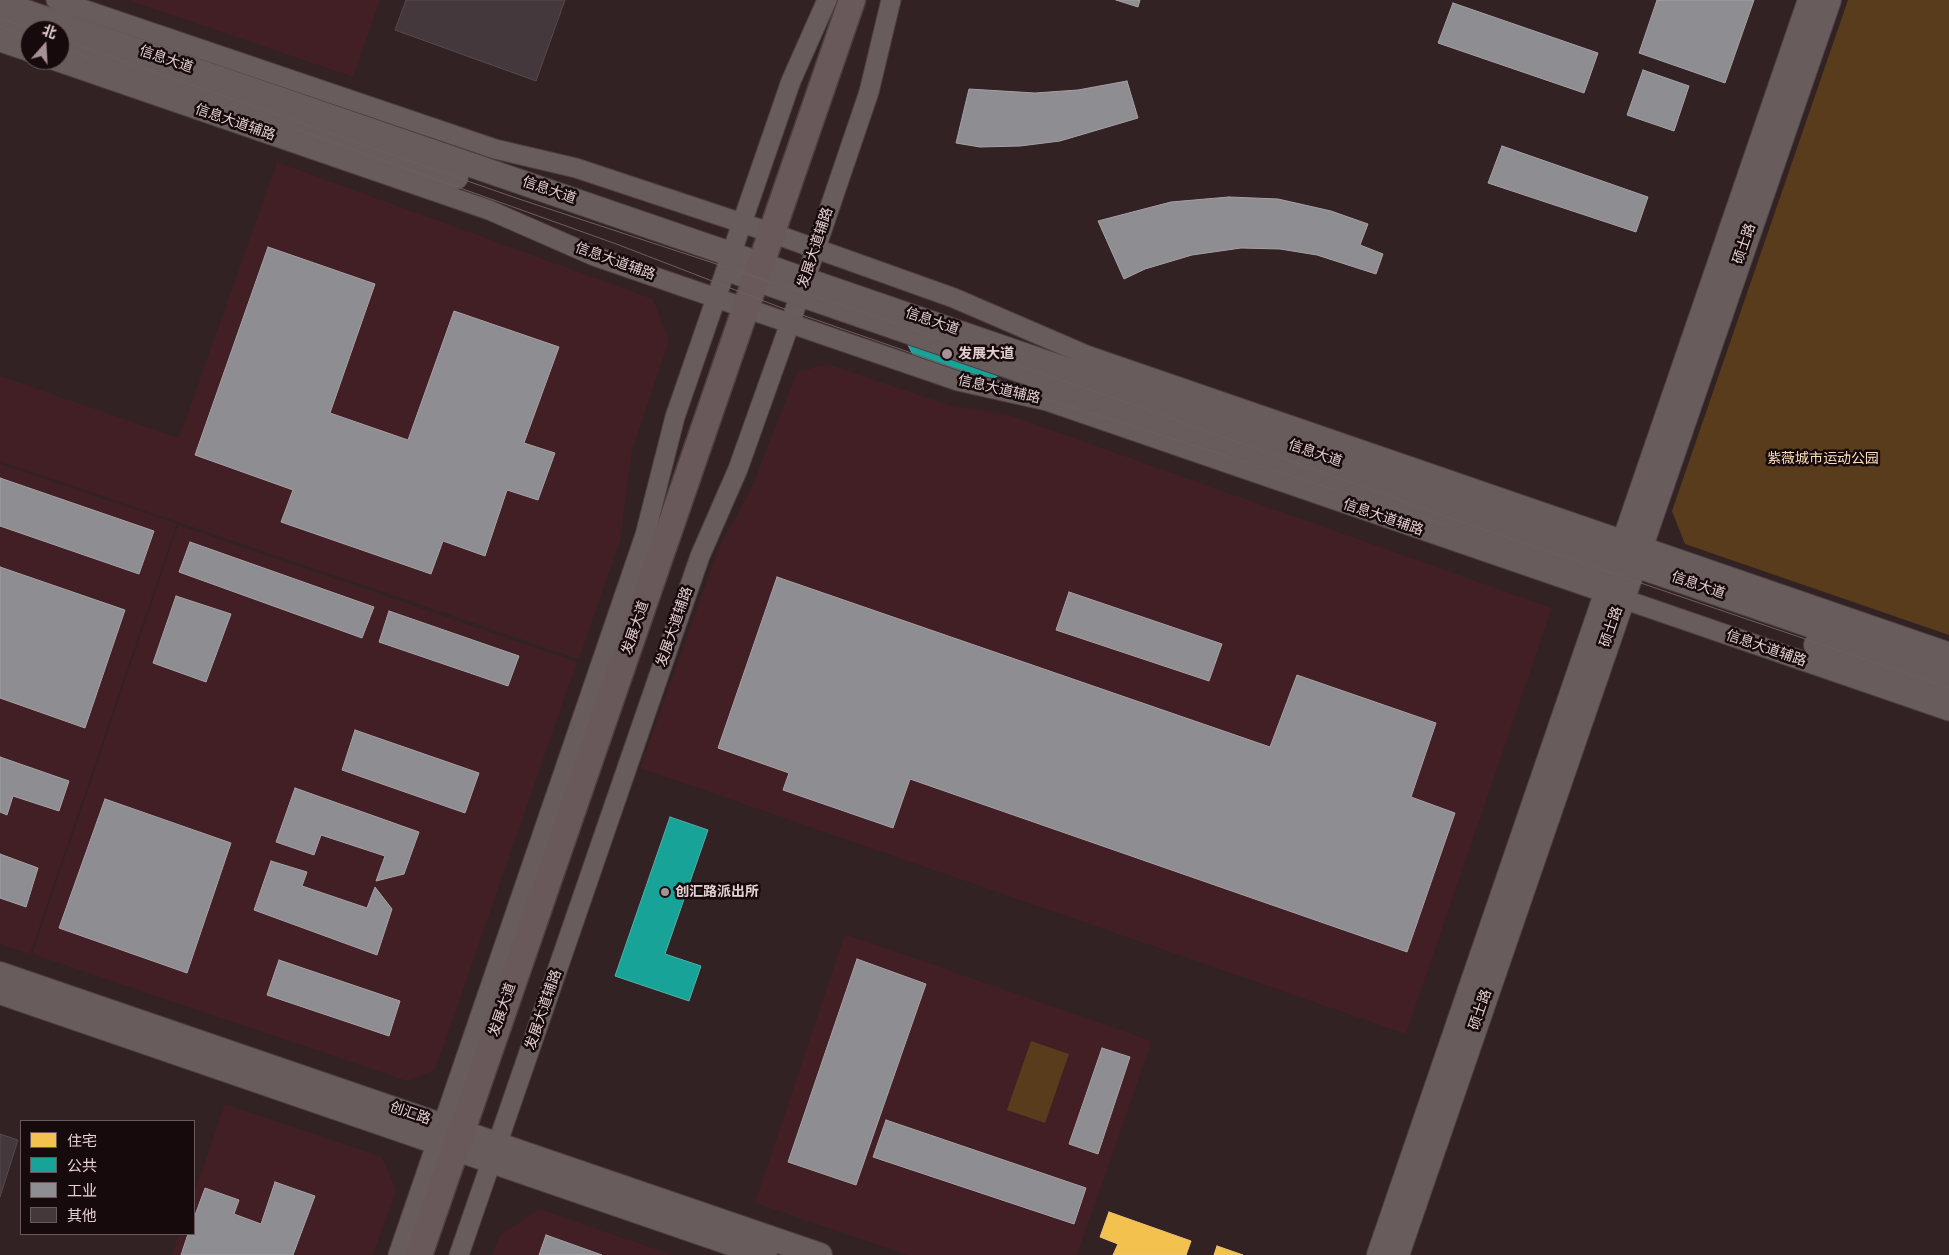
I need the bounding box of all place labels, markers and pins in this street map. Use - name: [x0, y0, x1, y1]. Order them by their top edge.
- place label: 发展大道: [958, 346, 1014, 362]
- marker: 发展大道: [940, 347, 954, 361]
- place label: 创汇路派出所: [675, 884, 759, 900]
- marker: 创汇路派出所: [659, 886, 671, 898]

